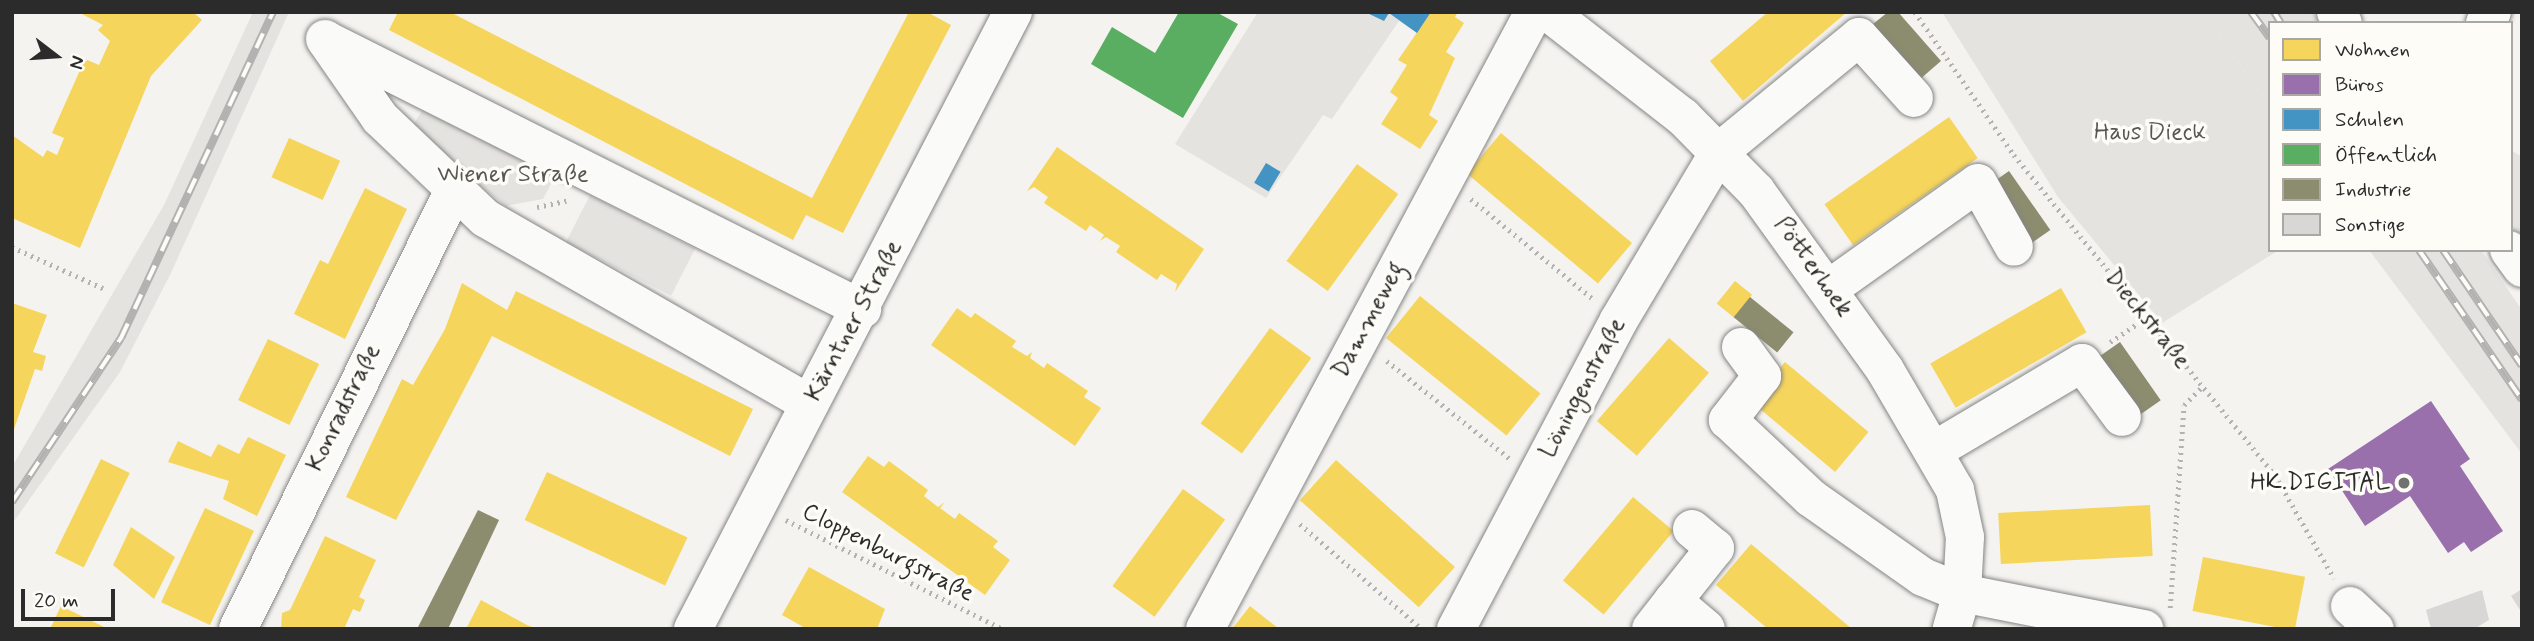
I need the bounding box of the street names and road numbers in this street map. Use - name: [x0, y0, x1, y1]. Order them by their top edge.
- street label: Pötterhoek: [1767, 212, 1859, 322]
- street label: Kärntner Straße: [800, 237, 908, 405]
- street label: Dammeweg: [1326, 257, 1412, 383]
- street label: Dieckstraße: [2098, 263, 2196, 375]
- street label: Löningenstraße: [1534, 313, 1632, 463]
- street label: Konradstraße: [301, 340, 387, 476]
- street label: Cloppenburgstraße: [797, 497, 979, 609]

